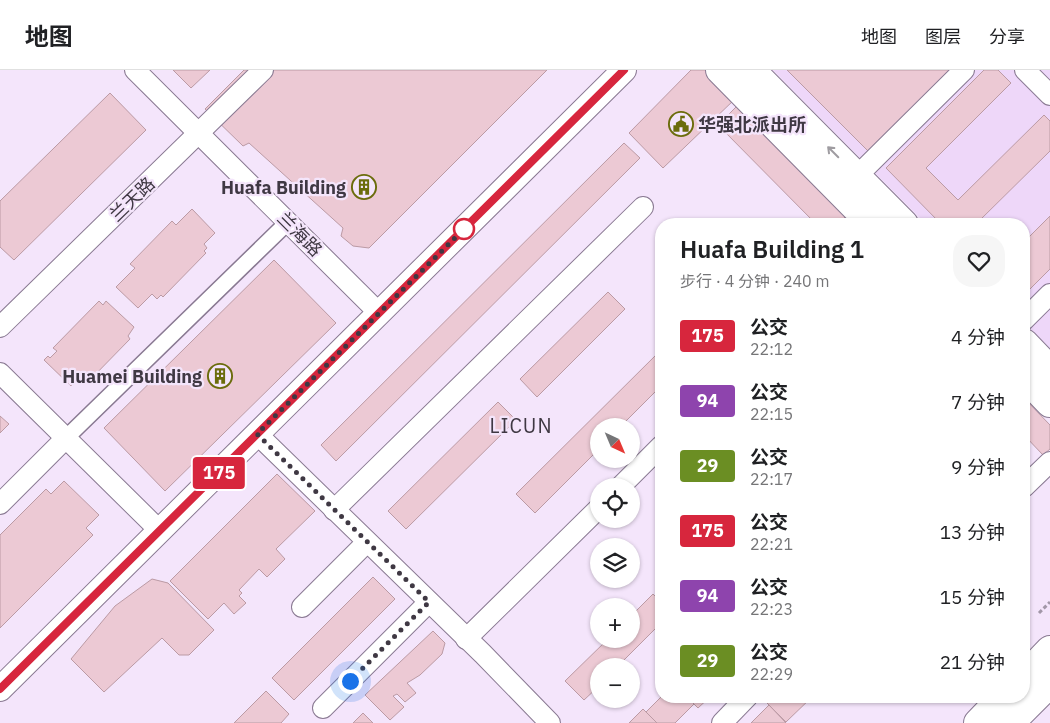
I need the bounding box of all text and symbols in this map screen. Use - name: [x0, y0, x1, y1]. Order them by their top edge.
- text: 地图: [25, 20, 73, 52]
- text: 地图: [861, 25, 897, 48]
- text: 图层: [925, 25, 961, 48]
- text: 分享: [989, 25, 1025, 48]
- public building icon: 华强北派出所: [668, 111, 694, 137]
- place label: 华强北派出所: [698, 113, 806, 136]
- one-way arrow: [827, 146, 839, 158]
- street label: 兰天路: [105, 172, 159, 226]
- building icon: Huafa Building: [351, 174, 377, 200]
- place label: Huafa Building: [221, 176, 346, 199]
- street label: 兰海路: [273, 207, 327, 261]
- unlabelled marker: [453, 218, 475, 240]
- text: Huafa Building 1: [680, 233, 864, 265]
- button: heart: [953, 235, 1005, 287]
- text: 步行 · 4 分钟 · 240 m: [680, 271, 829, 291]
- text: 公交: [750, 315, 788, 339]
- text: 175: [691, 324, 724, 347]
- text: 4 分钟: [951, 325, 1005, 349]
- text: 22:12: [750, 339, 793, 359]
- building icon: Huamei Building: [207, 363, 233, 389]
- place label: Huamei Building: [62, 365, 202, 388]
- text: 公交: [750, 380, 788, 404]
- text: 94: [697, 389, 718, 412]
- text: 7 分钟: [951, 390, 1005, 414]
- text: 22:15: [750, 404, 793, 424]
- district label: LICUN: [489, 412, 553, 439]
- north arrow: [590, 418, 640, 468]
- map controls: [590, 418, 640, 708]
- text: 公交: [750, 445, 788, 469]
- text: 29: [697, 454, 718, 477]
- text: 9 分钟: [951, 455, 1005, 479]
- line badge: 175: [190, 457, 248, 489]
- text: 175: [203, 461, 235, 484]
- text: 22:17: [750, 469, 793, 489]
- button: locate: [590, 478, 640, 528]
- text: 公交: [750, 510, 788, 534]
- text: 175: [691, 519, 724, 542]
- text: 13 分钟: [940, 520, 1005, 544]
- text: 22:21: [750, 534, 793, 554]
- button: layers: [590, 538, 640, 588]
- text: 公交: [750, 575, 788, 599]
- text: 94: [697, 584, 718, 607]
- text: 15 分钟: [940, 585, 1005, 609]
- button: +: [590, 598, 640, 648]
- text: 22:23: [750, 599, 793, 619]
- text: 公交: [750, 640, 788, 664]
- text: 29: [697, 649, 718, 672]
- text: 21 分钟: [940, 650, 1005, 674]
- button: −: [590, 658, 640, 708]
- text: 22:29: [750, 664, 793, 684]
- your location: [338, 669, 363, 694]

